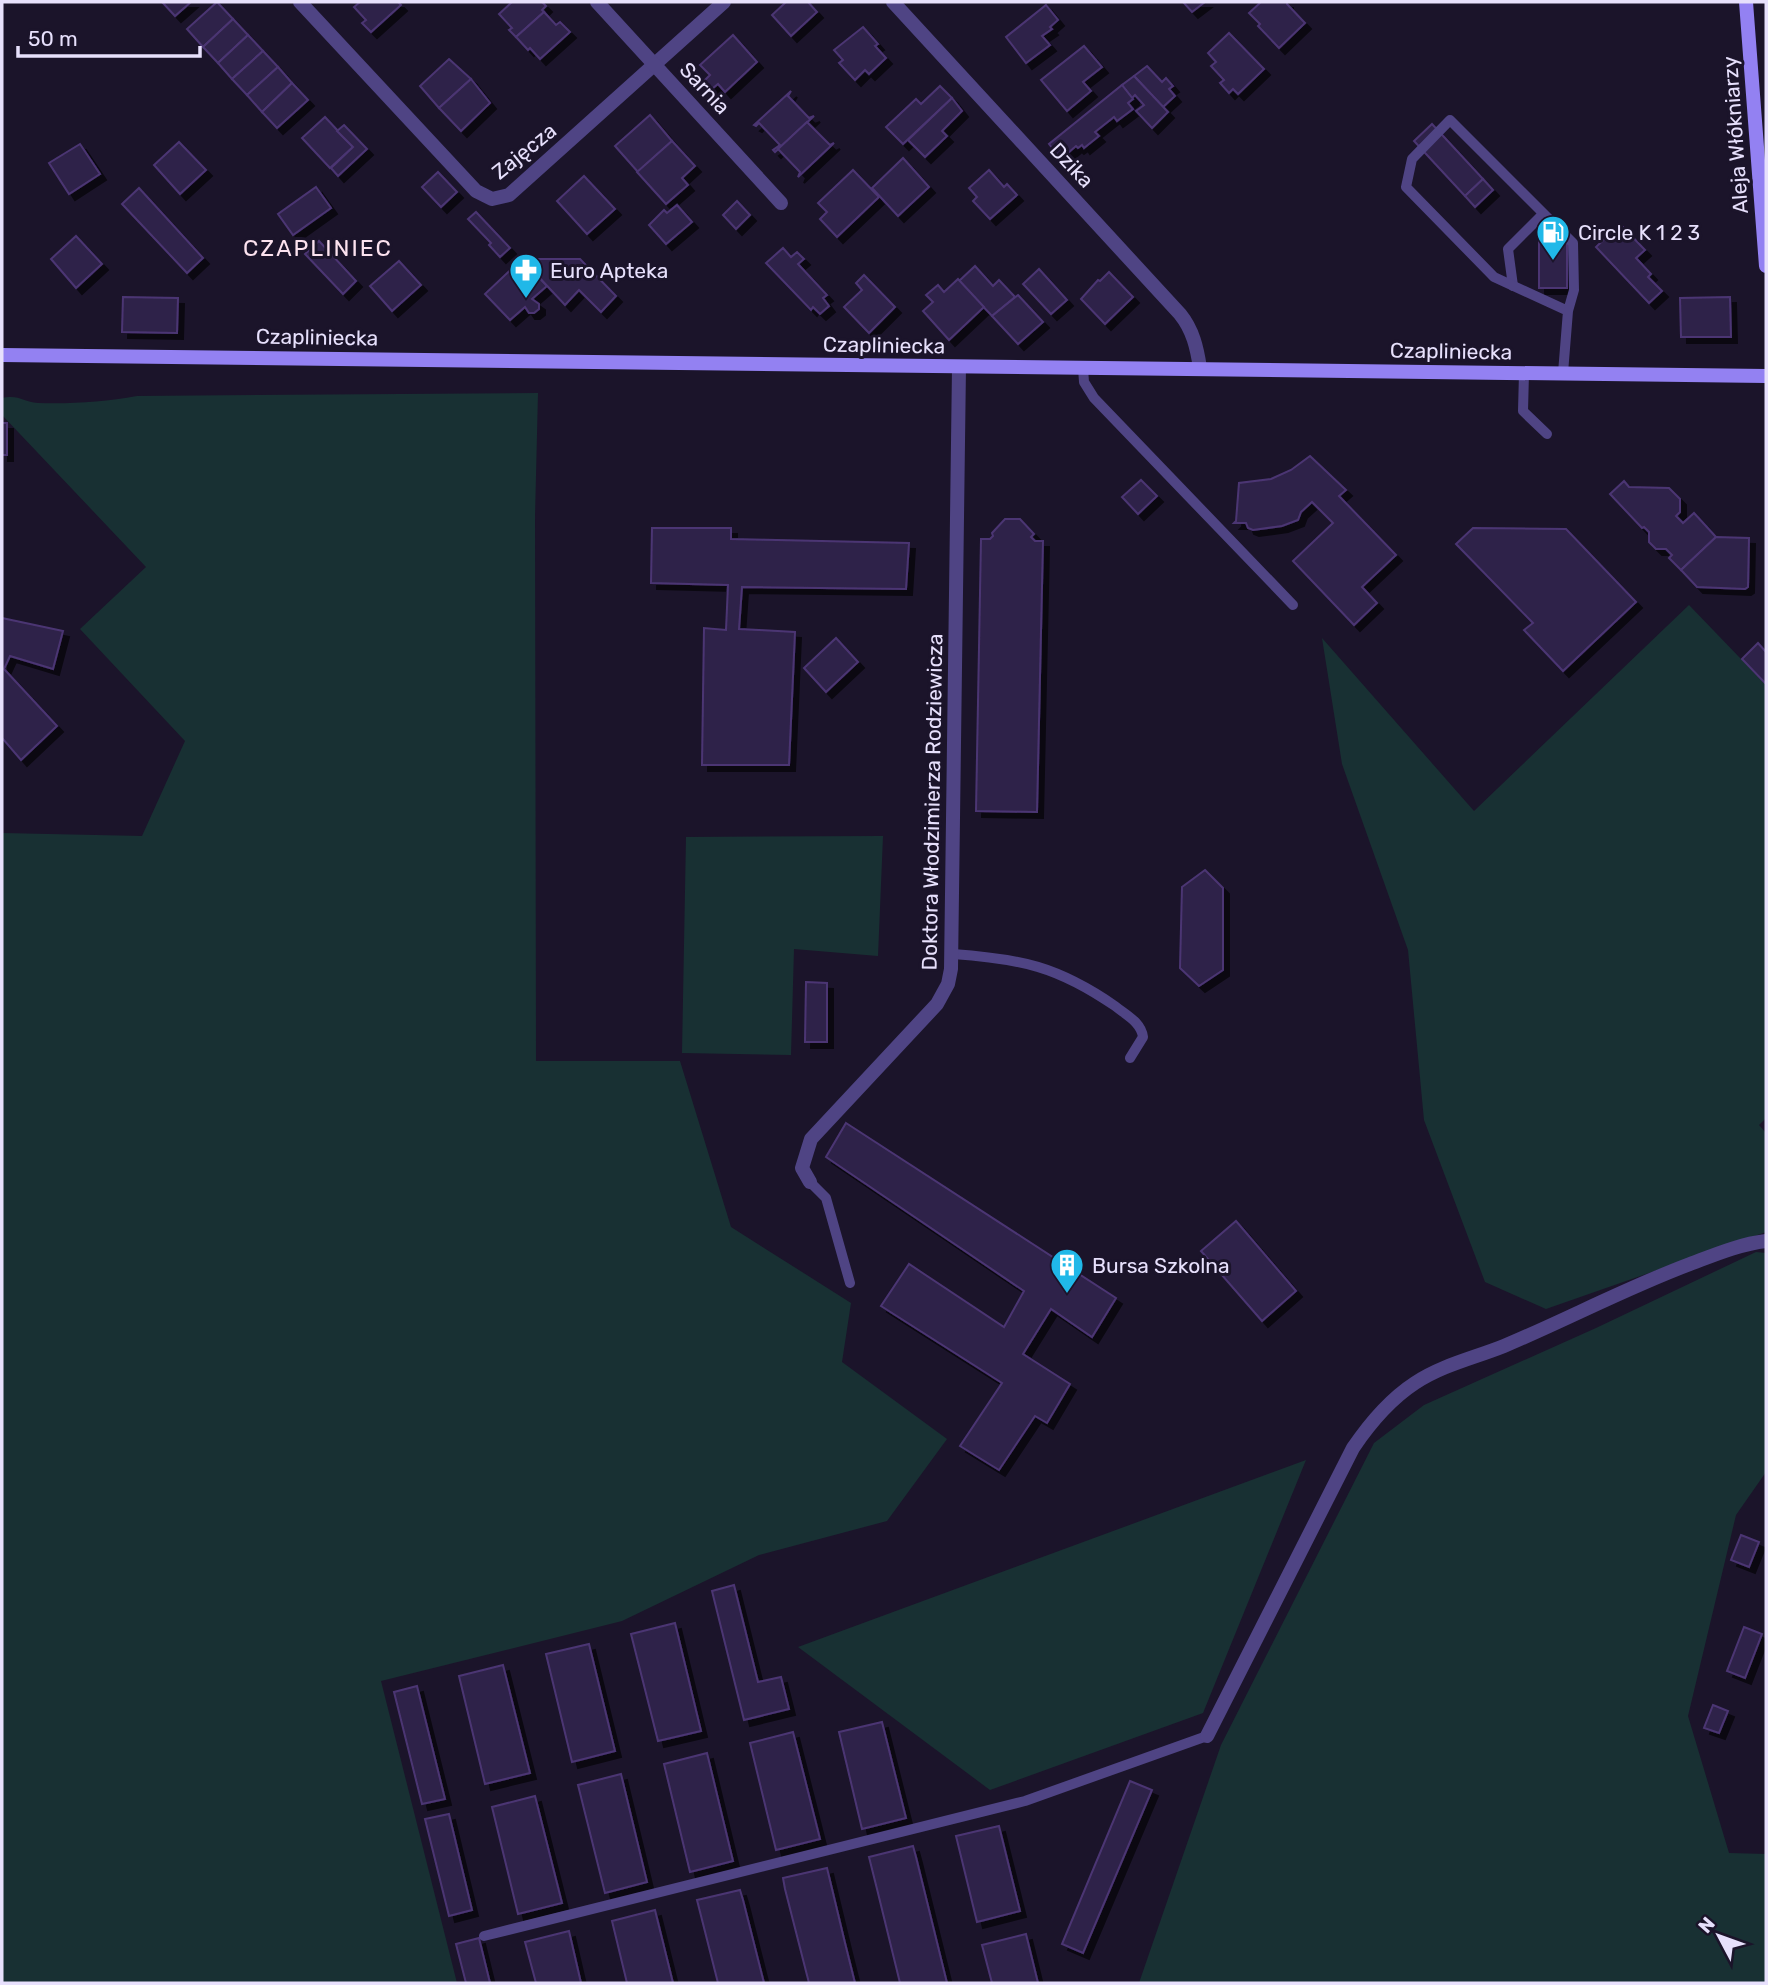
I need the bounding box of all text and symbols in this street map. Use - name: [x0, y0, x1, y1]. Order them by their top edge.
- scale bar: [18, 14, 200, 58]
- text: 50 m: [28, 26, 78, 51]
- street label: Aleja Włókniarzy: [1717, 55, 1753, 215]
- street label: Sarnia: [675, 57, 735, 119]
- street label: Zajęcza: [487, 118, 561, 184]
- street label: Dzika: [1045, 137, 1099, 193]
- fuel station icon: Circle K 1 2 3: [1534, 213, 1572, 262]
- place label: Circle K 1 2 3: [1578, 220, 1700, 245]
- district label: CZAPLINIEC: [243, 234, 393, 262]
- pharmacy icon: Euro Apteka: [507, 251, 545, 300]
- place label: Euro Apteka: [550, 258, 668, 283]
- street label: Czapliniecka: [256, 323, 378, 351]
- street label: Czapliniecka: [823, 331, 945, 359]
- street label: Czapliniecka: [1390, 337, 1512, 365]
- street label: Doktora Włodzimierza Rodziewicza: [917, 633, 947, 971]
- building icon: Bursa Szkolna: [1048, 1246, 1086, 1295]
- place label: Bursa Szkolna: [1092, 1253, 1230, 1278]
- north arrow: [1684, 1901, 1754, 1971]
- text: N: [1693, 1912, 1720, 1938]

